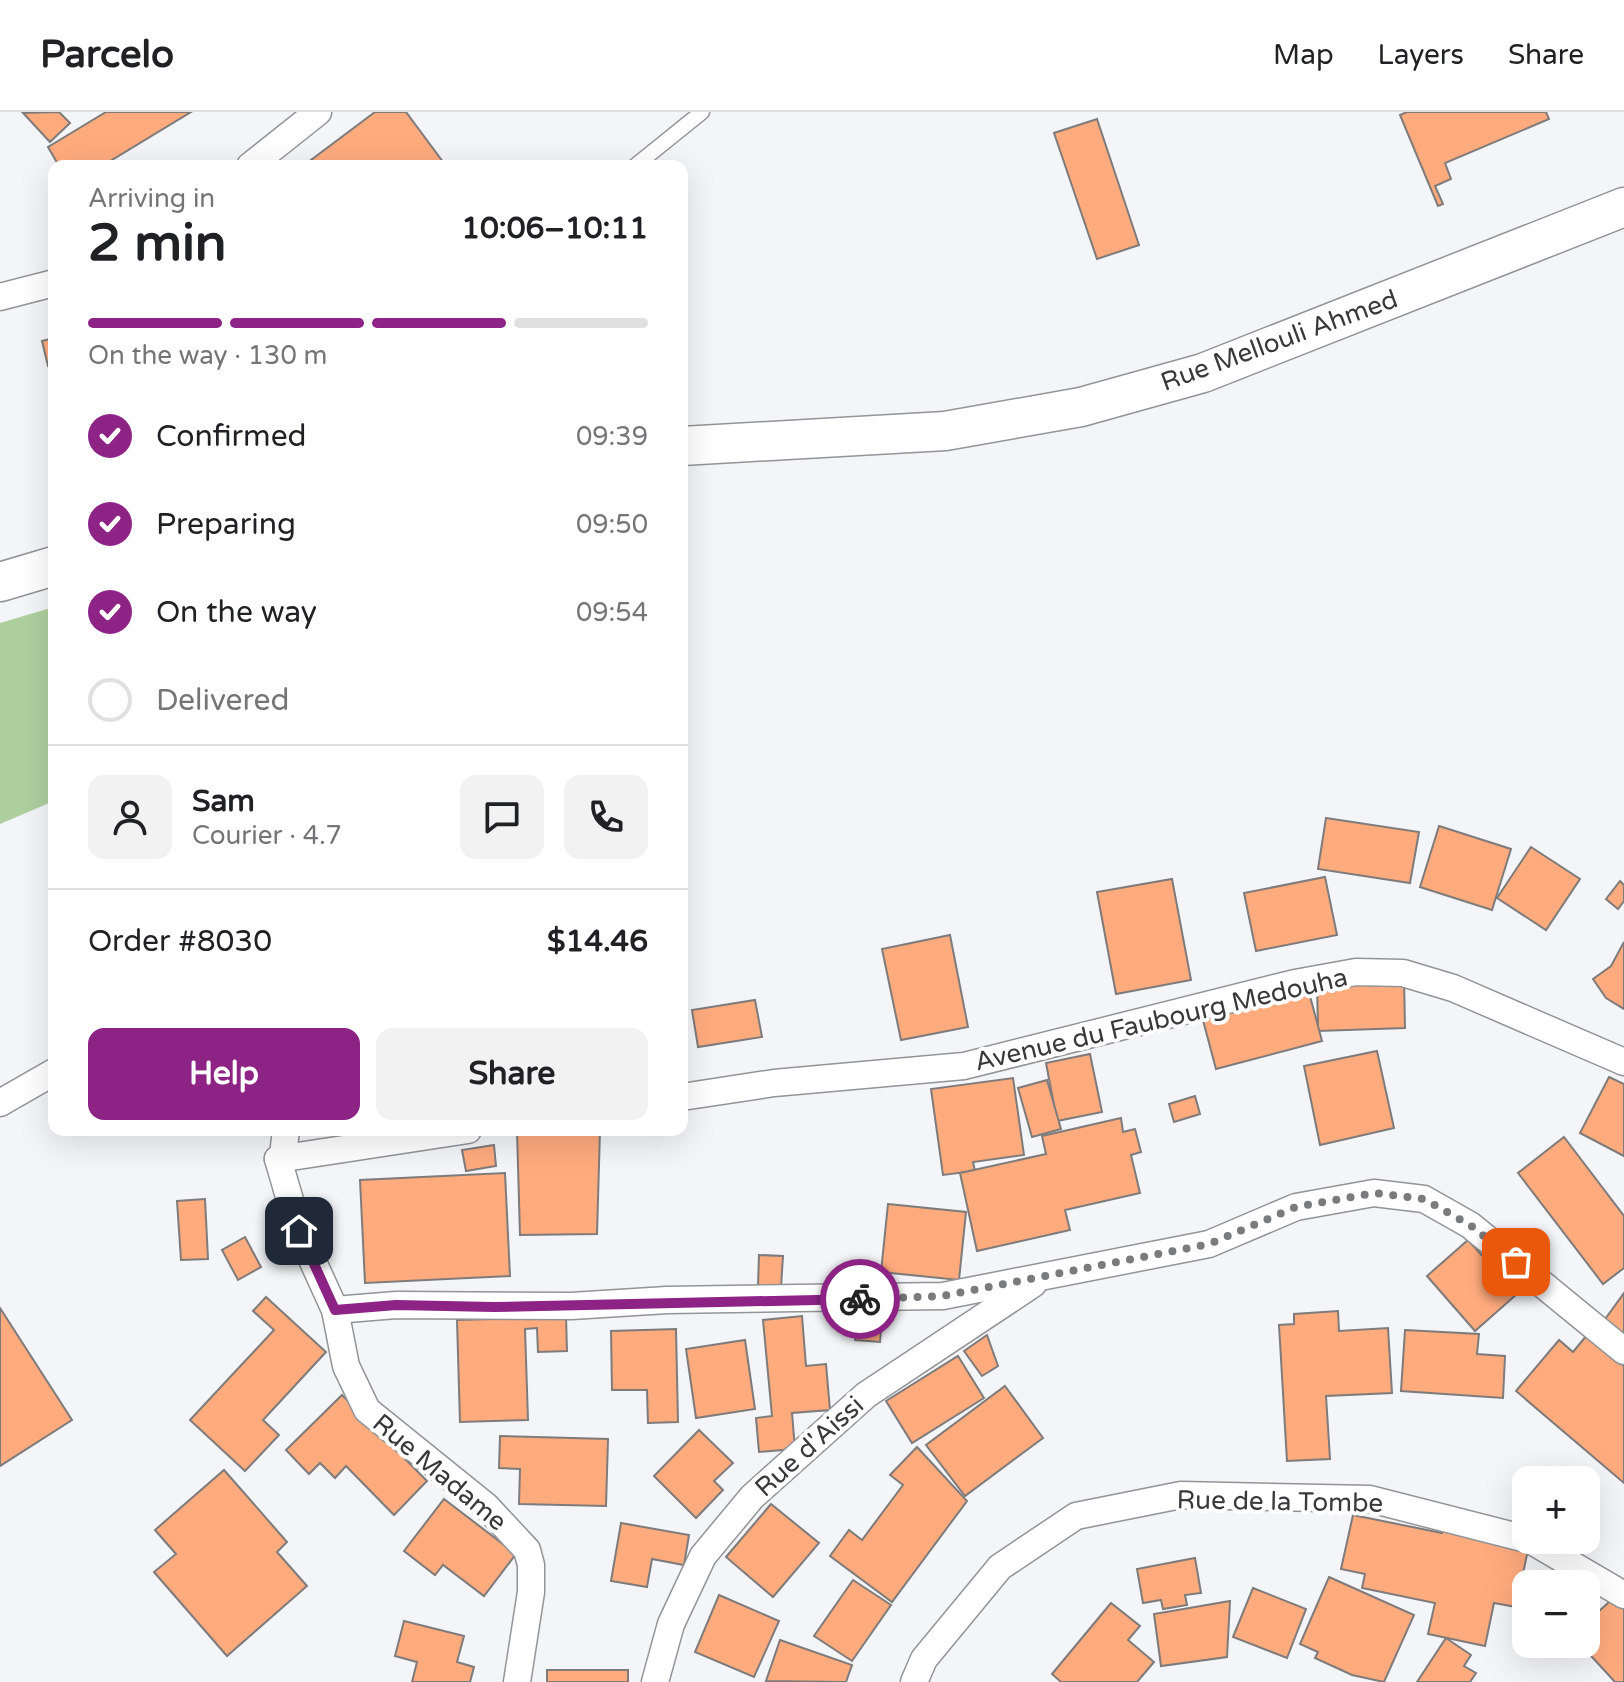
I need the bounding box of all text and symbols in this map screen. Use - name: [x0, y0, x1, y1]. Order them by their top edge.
- text: Parcelo: [40, 32, 174, 78]
- text: Map: [1273, 38, 1334, 72]
- text: Layers: [1378, 38, 1464, 72]
- text: Share: [1508, 38, 1584, 72]
- text: Arriving in: [88, 183, 215, 214]
- text: 10:06–10:11: [461, 210, 648, 247]
- text: 2 min: [88, 212, 227, 275]
- street label: Rue Mellouli Ahmed: [1157, 283, 1402, 398]
- text: On the way · 130 m: [88, 340, 327, 371]
- icon: check: [88, 414, 132, 458]
- text: Confirmed: [156, 418, 307, 455]
- text: 09:39: [576, 421, 648, 452]
- icon: check: [88, 502, 132, 546]
- text: Preparing: [156, 506, 296, 543]
- text: 09:50: [576, 509, 648, 540]
- icon: check: [88, 590, 132, 634]
- text: On the way: [156, 594, 317, 631]
- text: 09:54: [576, 597, 648, 628]
- text: Delivered: [156, 682, 290, 719]
- button: person: [88, 775, 172, 859]
- button: chat: [460, 775, 544, 859]
- button: phone: [564, 775, 648, 859]
- text: Sam: [192, 783, 255, 820]
- text: Courier · 4.7: [192, 820, 342, 851]
- text: Order #8030: [88, 923, 272, 960]
- text: $14.46: [547, 923, 648, 960]
- street label: Avenue du Faubourg Medouha: [972, 961, 1351, 1078]
- button: Help: [88, 1028, 360, 1120]
- button: Share: [376, 1028, 648, 1120]
- pin: [265, 1197, 333, 1265]
- icon: home: [277, 1209, 321, 1253]
- pin: [1482, 1228, 1550, 1296]
- icon: bag: [1494, 1240, 1538, 1284]
- courier: [820, 1259, 900, 1339]
- icon: bike: [838, 1277, 882, 1321]
- street label: Rue d'Aissi: [749, 1390, 870, 1503]
- street label: Rue Madame: [366, 1407, 513, 1537]
- map controls: [1512, 1466, 1600, 1658]
- button: +: [1512, 1466, 1600, 1554]
- street label: Rue de la Tombe: [1176, 1484, 1384, 1519]
- button: −: [1512, 1570, 1600, 1658]

